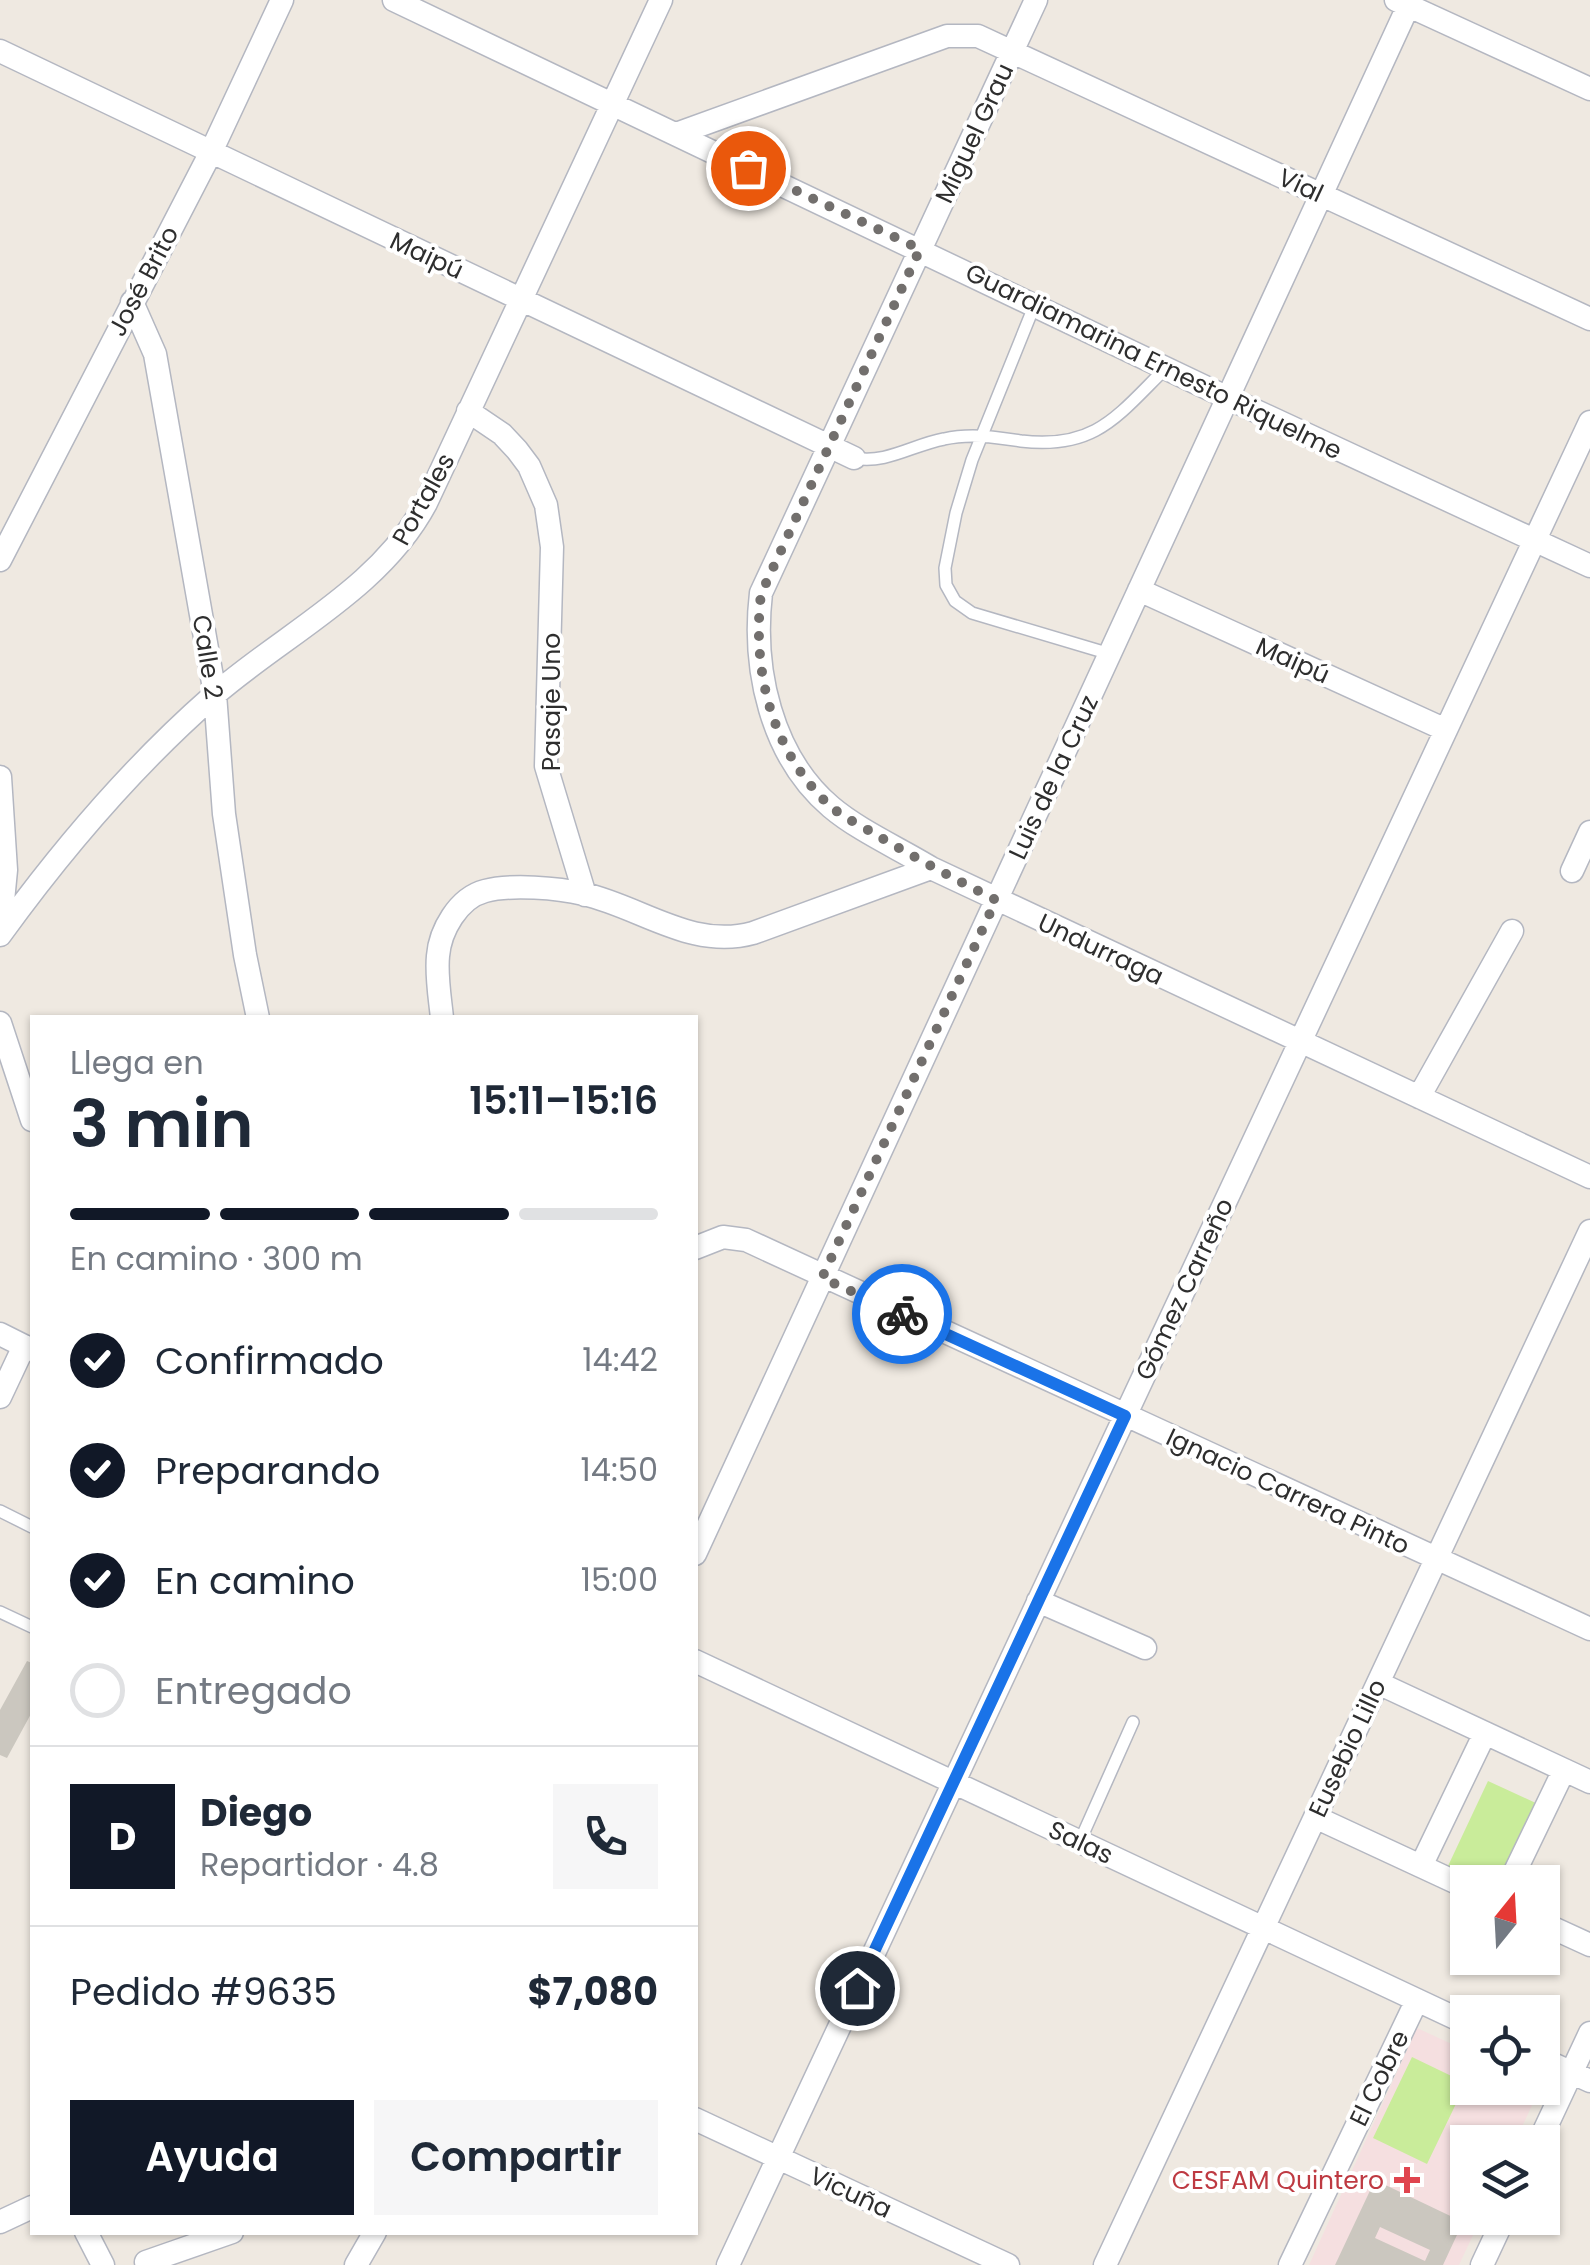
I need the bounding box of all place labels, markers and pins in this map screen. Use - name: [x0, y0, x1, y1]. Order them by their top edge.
- pin: [706, 126, 791, 211]
- pin: [815, 1946, 900, 2031]
- place label: CESFAM Quintero: [1172, 2163, 1384, 2198]
- marker: CESFAM Quintero: [1394, 2167, 1420, 2193]

